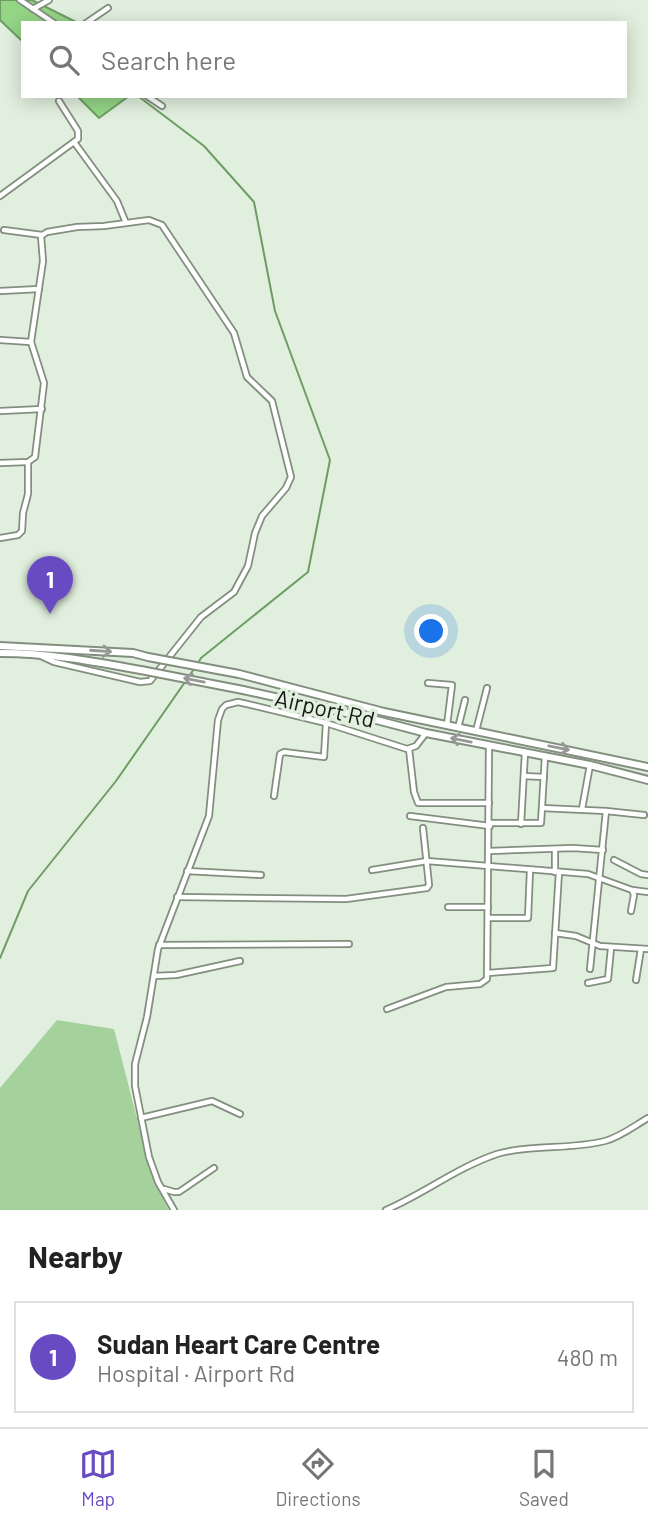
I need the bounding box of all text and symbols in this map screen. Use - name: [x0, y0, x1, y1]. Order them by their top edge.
- search box: [21, 21, 627, 98]
- icon: search: [45, 41, 83, 79]
- text: Search here: [101, 44, 236, 75]
- pin: 1: [27, 556, 73, 614]
- your location: [414, 614, 448, 648]
- one-way arrow: [89, 645, 111, 658]
- one-way arrow: [183, 673, 206, 687]
- street label: Airport Rd: [272, 683, 378, 733]
- one-way arrow: [451, 733, 473, 746]
- one-way arrow: [547, 742, 570, 756]
- text: Nearby: [28, 1238, 123, 1274]
- text: Sudan Heart Care Centre: [97, 1328, 380, 1359]
- text: 1: [49, 1343, 57, 1371]
- text: 480 m: [557, 1343, 618, 1371]
- text: Hospital · Airport Rd: [97, 1359, 295, 1387]
- tab: Map: [79, 1445, 117, 1510]
- tab: Directions: [276, 1445, 361, 1510]
- tab: Saved: [519, 1445, 569, 1510]

